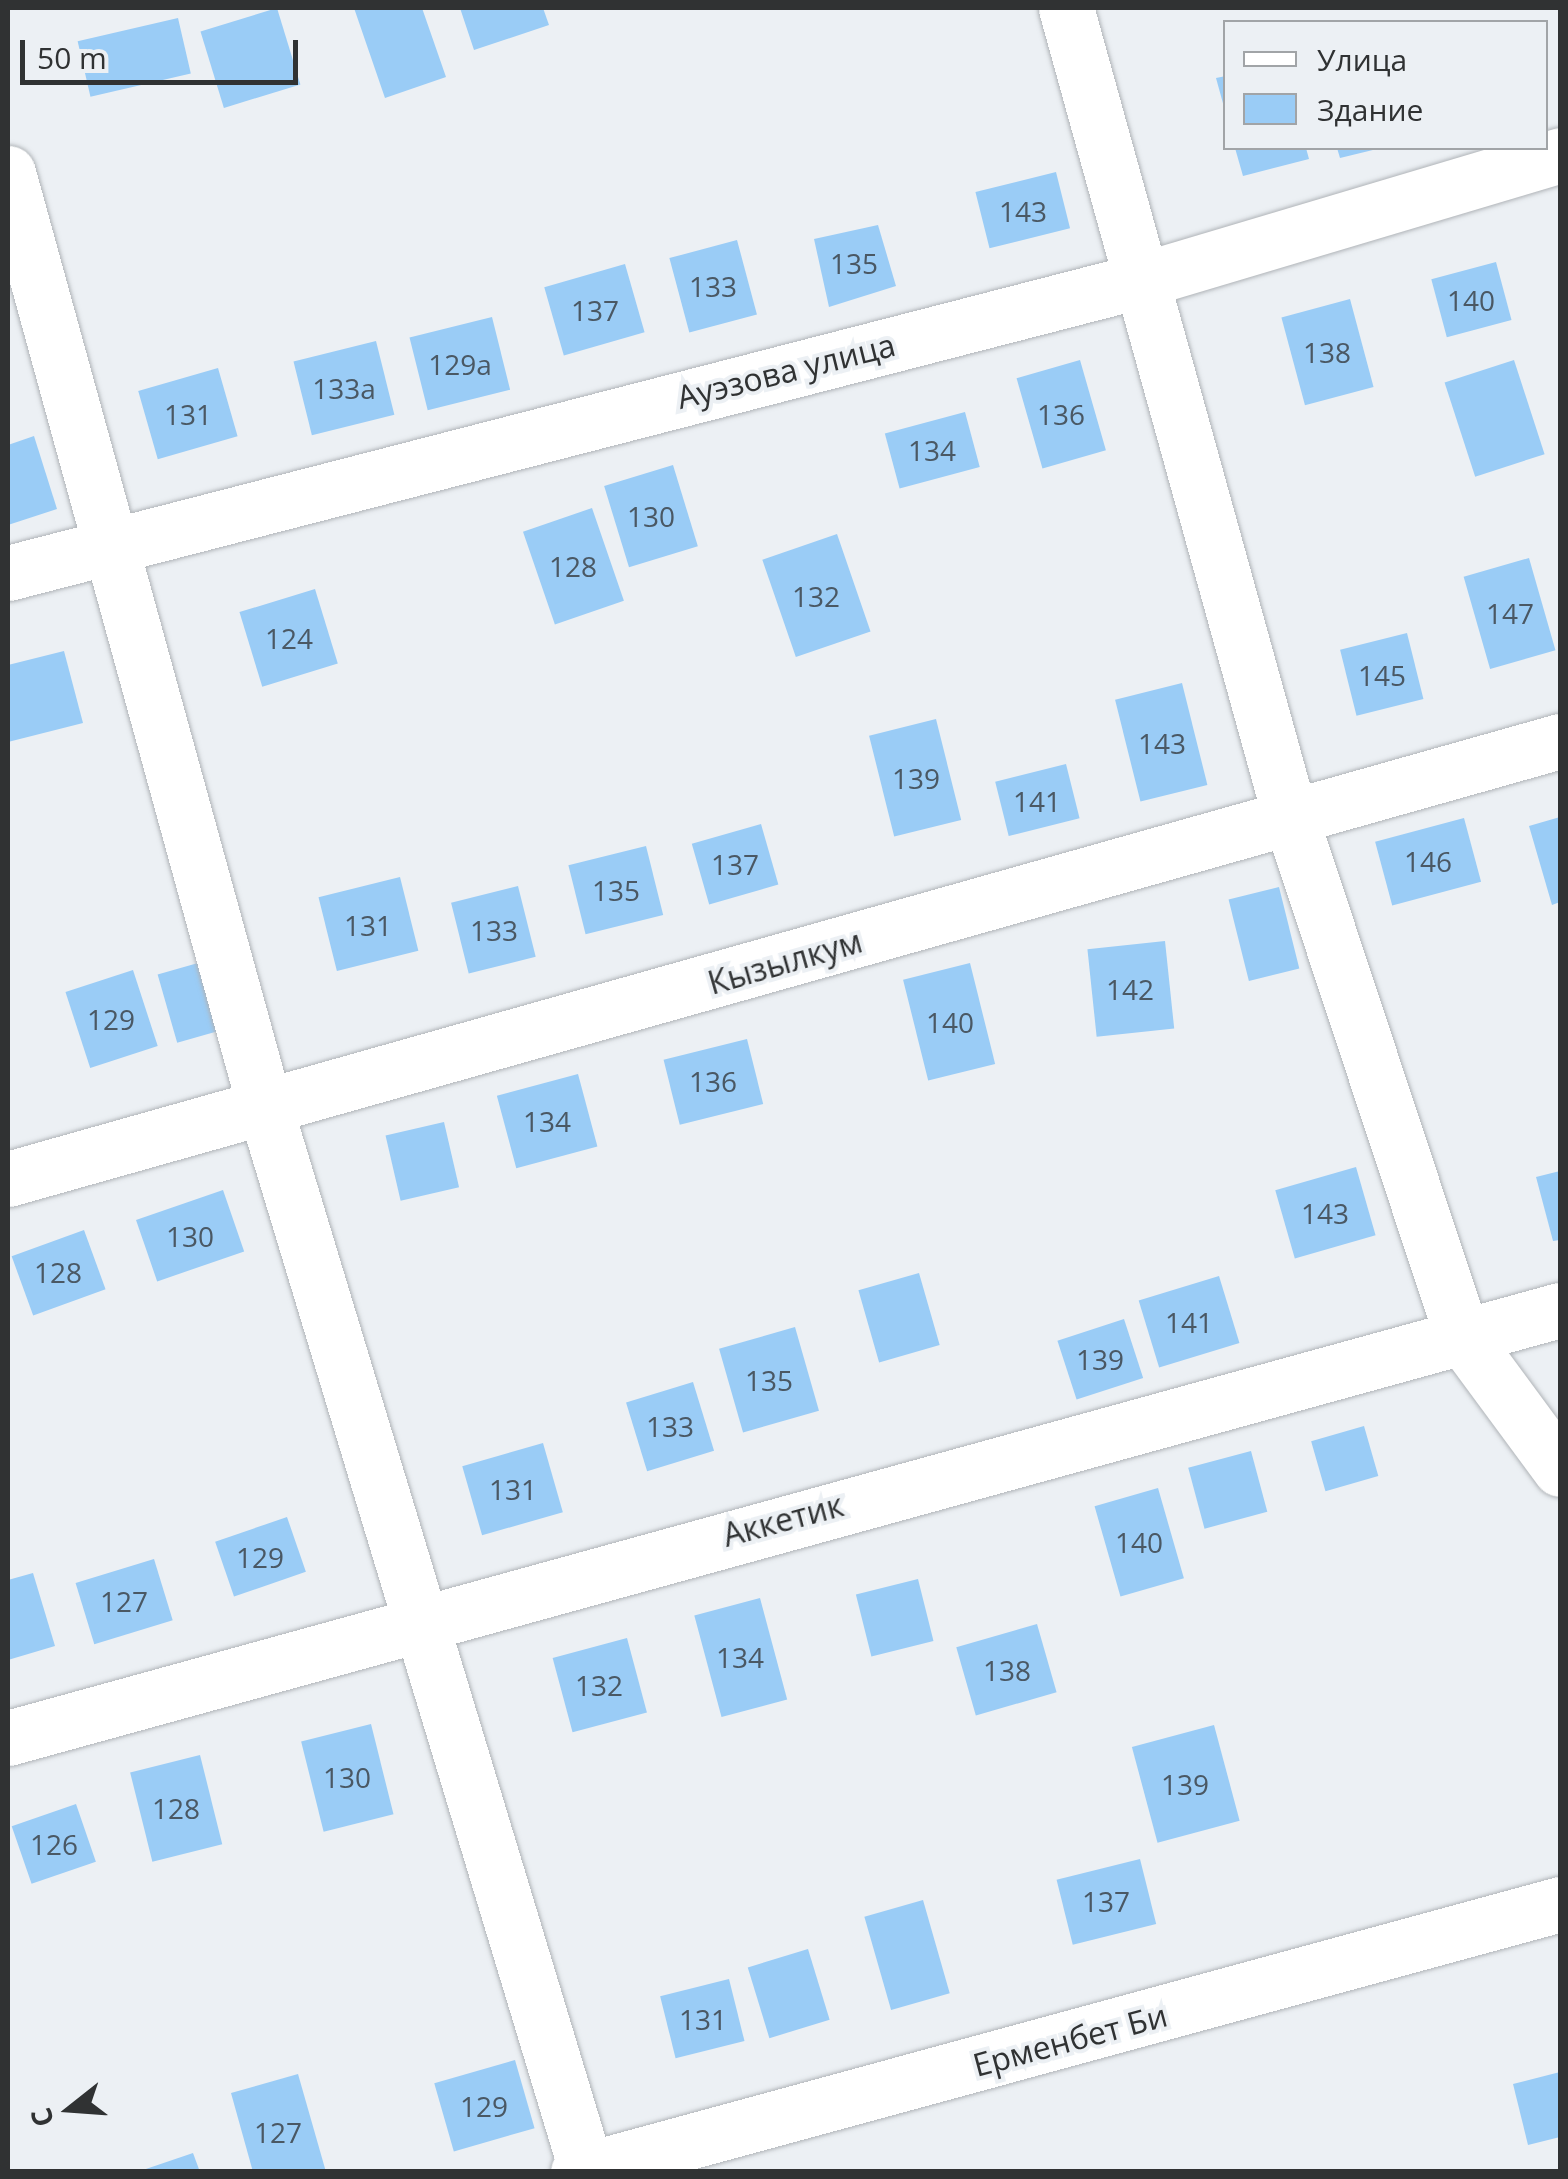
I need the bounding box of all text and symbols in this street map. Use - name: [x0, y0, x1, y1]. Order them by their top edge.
- scale bar: [25, 20, 302, 82]
- legend: [1223, 20, 1548, 150]
- text: 50 m: [37, 37, 107, 78]
- text: Улица: [1317, 39, 1407, 80]
- text: Здание: [1317, 89, 1423, 130]
- house number: 143: [999, 194, 1047, 228]
- house number: 135: [830, 246, 878, 280]
- house number: 133: [689, 269, 737, 303]
- house number: 140: [1447, 283, 1495, 317]
- house number: 137: [571, 293, 619, 327]
- street label: Ауэзова улица: [673, 325, 899, 417]
- house number: 138: [1303, 335, 1351, 369]
- house number: 129а: [428, 347, 492, 381]
- house number: 133а: [312, 371, 376, 405]
- house number: 131: [164, 397, 212, 431]
- house number: 136: [1037, 397, 1085, 431]
- house number: 134: [908, 433, 956, 467]
- house number: 130: [627, 499, 675, 533]
- house number: 128: [549, 549, 597, 583]
- house number: 132: [792, 579, 840, 613]
- house number: 147: [1486, 596, 1534, 630]
- house number: 124: [265, 621, 313, 655]
- house number: 145: [1358, 658, 1406, 692]
- house number: 143: [1138, 726, 1186, 760]
- house number: 139: [892, 761, 940, 795]
- house number: 141: [1013, 784, 1061, 818]
- house number: 146: [1404, 844, 1452, 878]
- house number: 137: [711, 847, 759, 881]
- house number: 135: [592, 873, 640, 907]
- house number: 131: [344, 908, 392, 942]
- house number: 133: [470, 913, 518, 947]
- street label: Кызылкум: [704, 922, 866, 1002]
- house number: 142: [1106, 972, 1154, 1006]
- house number: 129: [87, 1002, 135, 1036]
- house number: 140: [926, 1005, 974, 1039]
- house number: 136: [689, 1064, 737, 1098]
- house number: 134: [523, 1104, 571, 1138]
- house number: 143: [1301, 1196, 1349, 1230]
- house number: 130: [166, 1219, 214, 1253]
- house number: 128: [34, 1255, 82, 1289]
- house number: 141: [1165, 1305, 1213, 1339]
- house number: 139: [1076, 1342, 1124, 1376]
- house number: 135: [745, 1363, 793, 1397]
- house number: 133: [646, 1409, 694, 1443]
- house number: 131: [489, 1472, 537, 1506]
- street label: Аккетик: [719, 1486, 847, 1554]
- house number: 140: [1115, 1525, 1163, 1559]
- house number: 129: [236, 1540, 284, 1574]
- house number: 127: [100, 1584, 148, 1618]
- house number: 134: [716, 1640, 764, 1674]
- house number: 138: [983, 1653, 1031, 1687]
- house number: 132: [575, 1668, 623, 1702]
- house number: 130: [323, 1760, 371, 1794]
- house number: 139: [1161, 1767, 1209, 1801]
- house number: 128: [152, 1791, 200, 1825]
- house number: 126: [30, 1827, 78, 1861]
- house number: 137: [1082, 1884, 1130, 1918]
- street label: Ерменбет Би: [969, 1996, 1171, 2084]
- house number: 131: [679, 2002, 727, 2036]
- north arrow: [20, 2059, 120, 2159]
- house number: 129: [460, 2089, 508, 2123]
- text: С: [21, 2104, 62, 2132]
- house number: 127: [254, 2115, 302, 2149]

